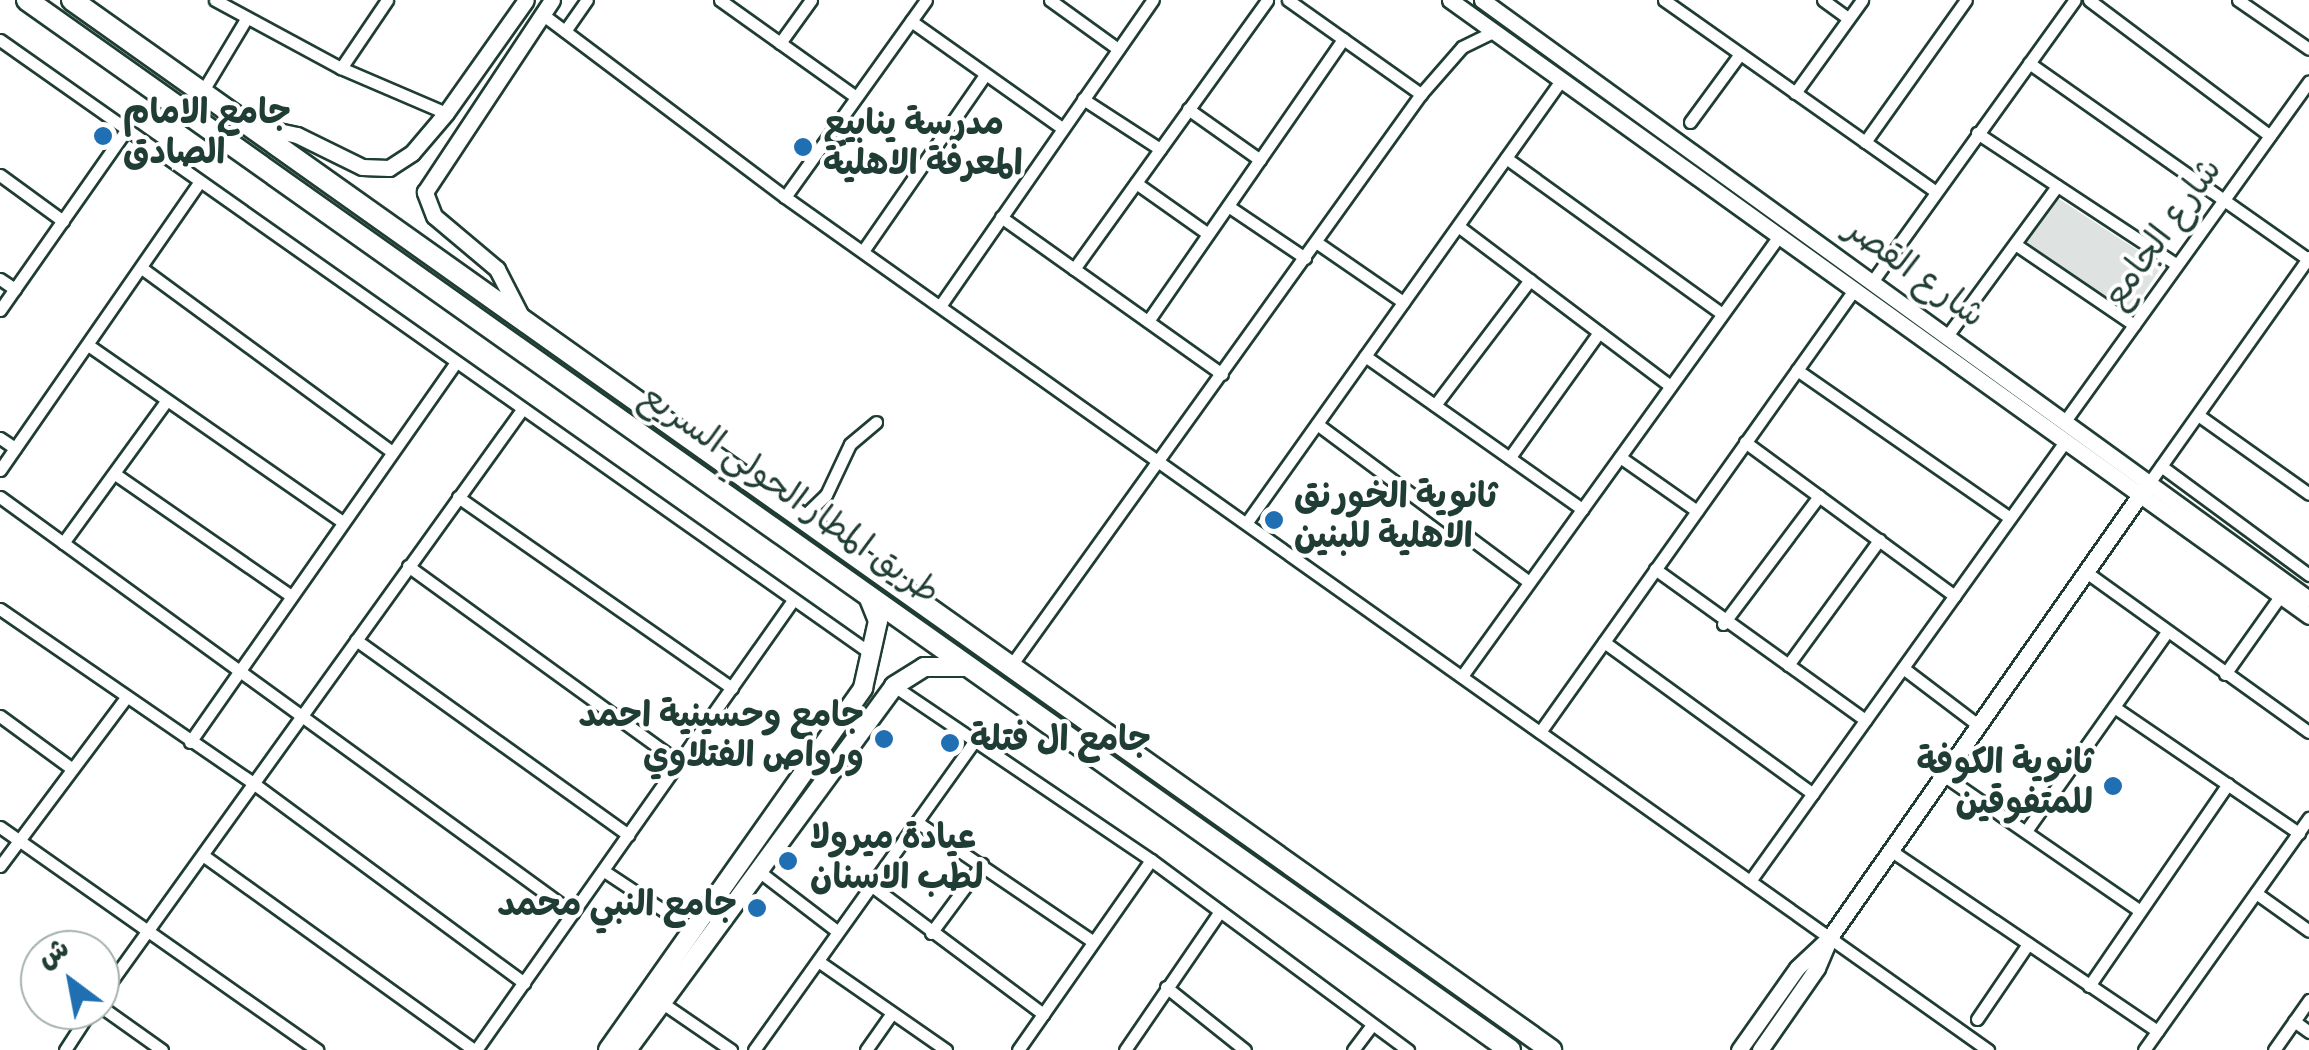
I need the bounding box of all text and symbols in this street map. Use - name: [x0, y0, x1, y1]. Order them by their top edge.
- place label: جامع الامام الصادق: [123, 95, 291, 177]
- place label: مدرسة ينابيع المعرفة الاهلية: [823, 106, 1023, 188]
- marker: جامع الامام الصادق: [92, 125, 114, 147]
- marker: مدرسة ينابيع المعرفة الاهلية: [792, 136, 814, 158]
- street label: شارع الجامع: [2096, 152, 2234, 318]
- street label: شارع القصر: [1835, 210, 1991, 340]
- street label: طريق المطار الحولي السريع: [630, 378, 946, 616]
- place label: ثانوية الخورنق الاهلية للبنين: [1294, 479, 1497, 561]
- marker: ثانوية الخورنق الاهلية للبنين: [1263, 509, 1285, 531]
- place label: جامع وحسينية احمد ورواص الفتلاوي: [579, 698, 864, 780]
- place label: جامع ال فتلة: [970, 722, 1151, 764]
- marker: جامع وحسينية احمد ورواص الفتلاوي: [873, 728, 895, 750]
- marker: جامع ال فتلة: [939, 732, 961, 754]
- place label: ثانوية الكوفة للمتفوقين: [1917, 745, 2093, 827]
- marker: ثانوية الكوفة للمتفوقين: [2102, 775, 2124, 797]
- place label: عيادة ميرولا لطب الاسنان: [810, 820, 983, 902]
- marker: عيادة ميرولا لطب الاسنان: [775, 848, 801, 874]
- place label: جامع النبي محمد: [497, 887, 737, 929]
- marker: جامع النبي محمد: [746, 897, 768, 919]
- north arrow: [20, 930, 120, 1030]
- text: ش: [31, 931, 79, 981]

